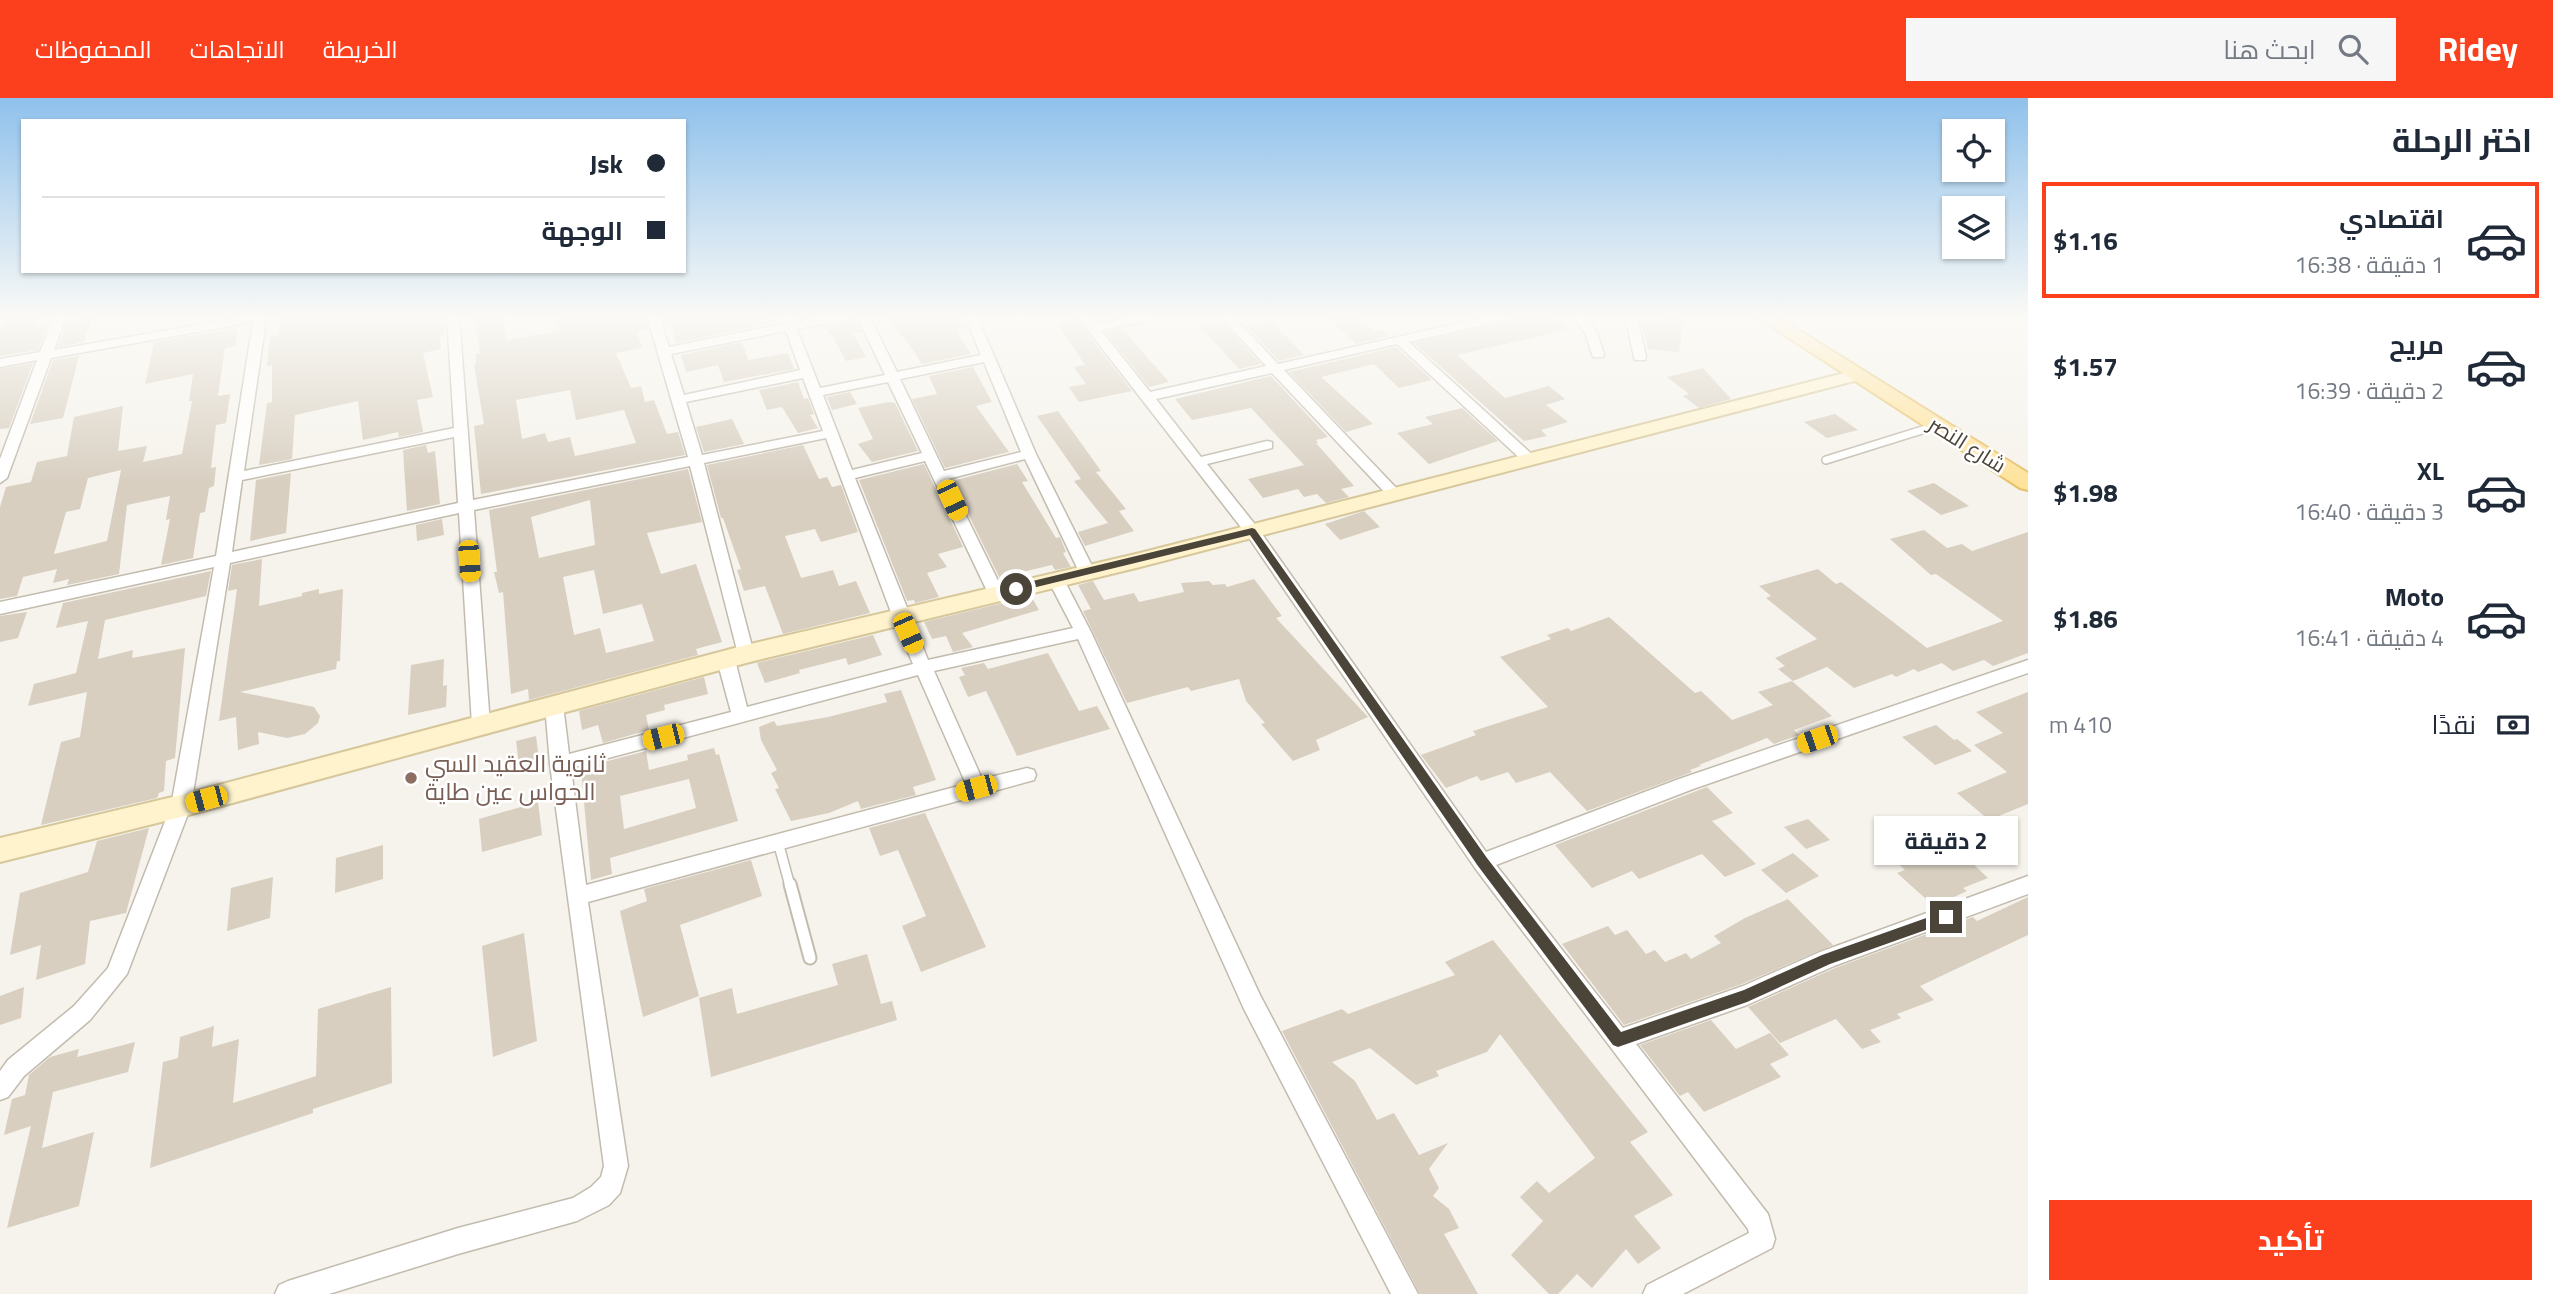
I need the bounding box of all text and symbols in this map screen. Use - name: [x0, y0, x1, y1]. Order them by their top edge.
- search box: [1906, 18, 2396, 81]
- text: Ridey: [2438, 24, 2518, 74]
- text: ابحث هنا: [2223, 30, 2316, 69]
- icon: search: [2334, 30, 2372, 68]
- text: المحفوظات: [35, 31, 152, 67]
- text: الاتجاهات: [190, 31, 285, 67]
- text: الخريطة: [323, 31, 398, 67]
- text: اختر الرحلة: [2392, 116, 2532, 164]
- map controls: [1942, 119, 2005, 259]
- button: locate: [1942, 119, 2005, 182]
- text: Jsk: [589, 144, 623, 183]
- button: layers: [1942, 196, 2005, 259]
- text: اقتصادي: [2339, 199, 2444, 238]
- icon: car: [2465, 209, 2528, 272]
- text: الوجهة: [542, 211, 623, 250]
- text: $1.16: [2053, 221, 2118, 260]
- text: 1 دقيقة · 16:38: [2295, 247, 2444, 282]
- text: مريح: [2389, 325, 2444, 364]
- icon: car: [2465, 335, 2528, 398]
- text: $1.57: [2053, 347, 2118, 386]
- text: 2 دقيقة · 16:39: [2295, 373, 2444, 408]
- street label: شارع النصر: [1922, 407, 2013, 481]
- text: XL: [2417, 451, 2444, 490]
- icon: car: [2465, 461, 2528, 524]
- text: $1.98: [2053, 473, 2118, 512]
- car: [934, 477, 971, 523]
- text: 3 دقيقة · 16:40: [2295, 494, 2444, 529]
- car: [458, 539, 481, 583]
- route start: [1000, 573, 1032, 605]
- text: Moto: [2385, 577, 2444, 616]
- icon: car: [2465, 587, 2528, 650]
- text: $1.86: [2053, 599, 2118, 638]
- car: [890, 610, 927, 656]
- text: 4 دقيقة · 16:41: [2295, 620, 2444, 655]
- text: نقدًا: [2432, 705, 2476, 744]
- icon: cash: [2494, 706, 2532, 744]
- text: 410 m: [2049, 707, 2112, 742]
- car: [641, 722, 686, 752]
- car: [1794, 722, 1841, 756]
- place label: ثانوية العقيد السي الحواس عين طاية: [425, 745, 606, 809]
- marker: ثانوية العقيد السي الحواس عين طاية: [403, 770, 419, 786]
- car: [953, 772, 1000, 804]
- car: [183, 783, 230, 815]
- callout: 2 دقيقة: [1874, 816, 2018, 864]
- text: 2 دقيقة: [1905, 823, 1987, 858]
- route end: [1930, 901, 1962, 933]
- button: تأكيد: [2049, 1200, 2532, 1280]

